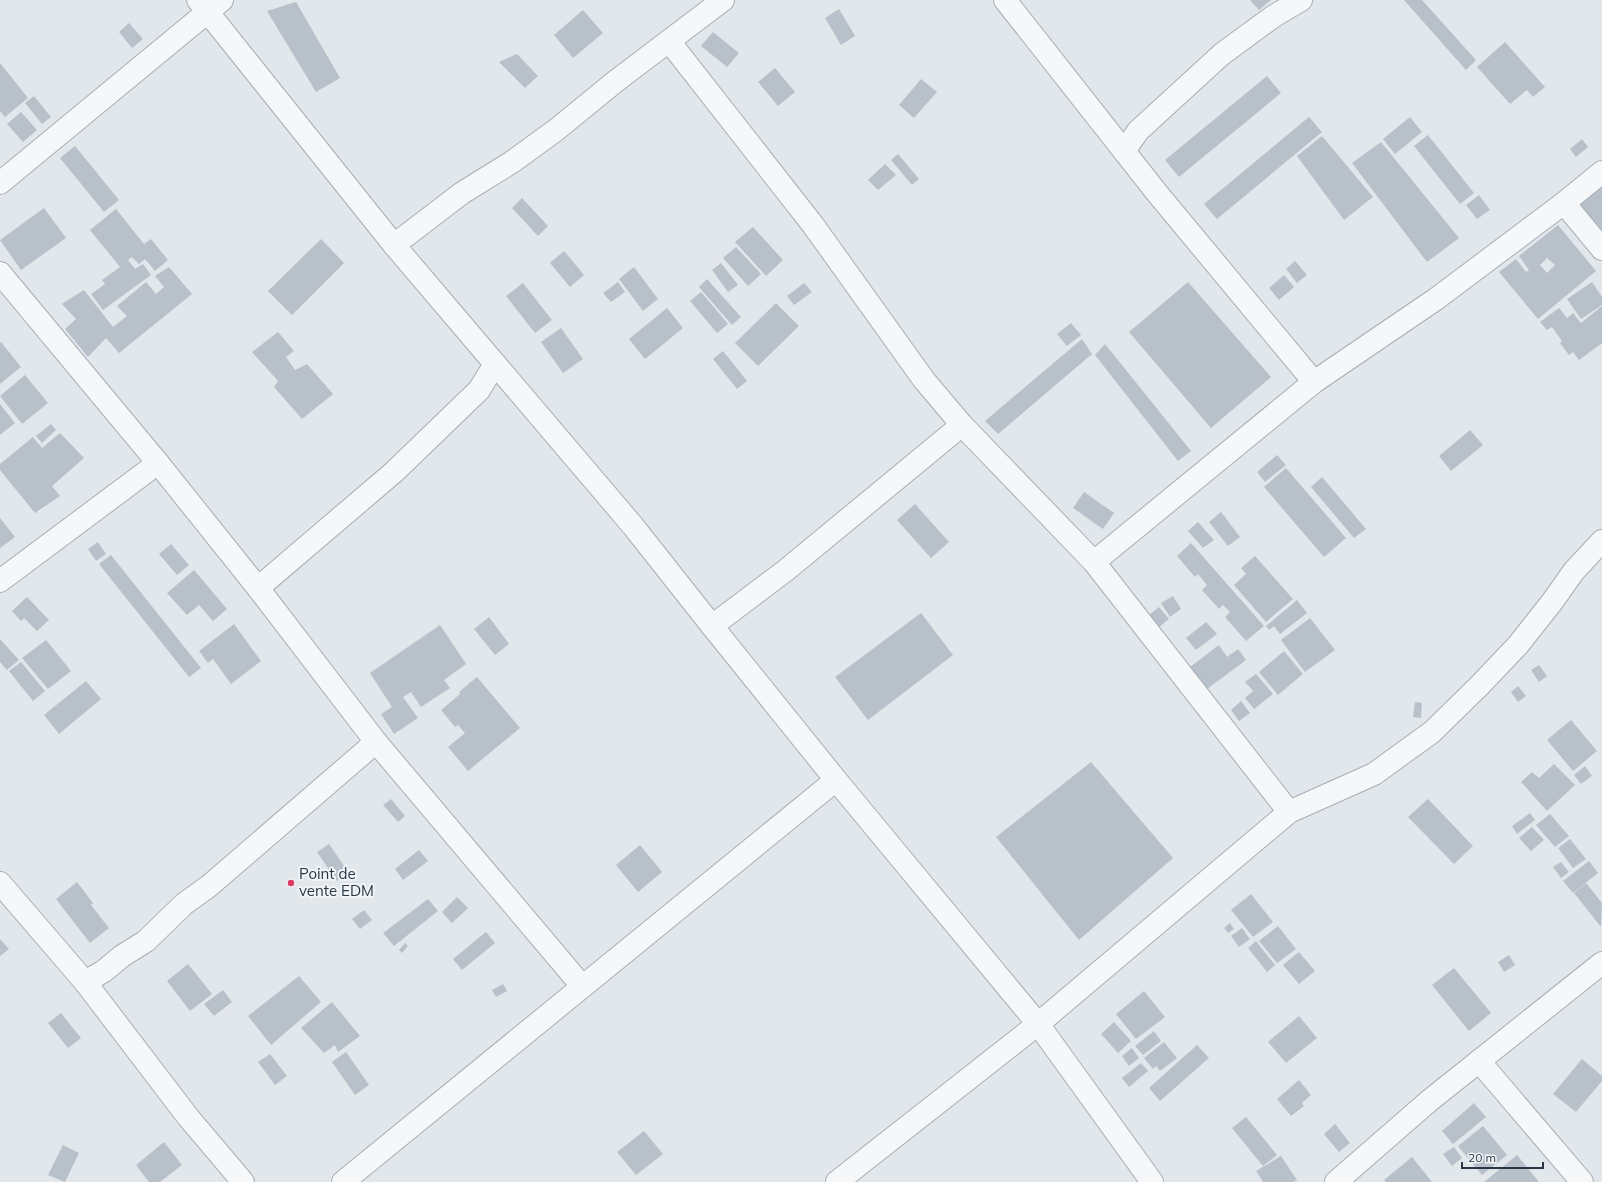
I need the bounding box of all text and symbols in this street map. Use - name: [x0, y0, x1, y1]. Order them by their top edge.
- place label: Point de vente EDM: [299, 864, 374, 900]
- marker: Point de vente EDM: [286, 878, 296, 888]
- scale bar: [1462, 1144, 1543, 1170]
- text: 20 m: [1468, 1150, 1496, 1165]

